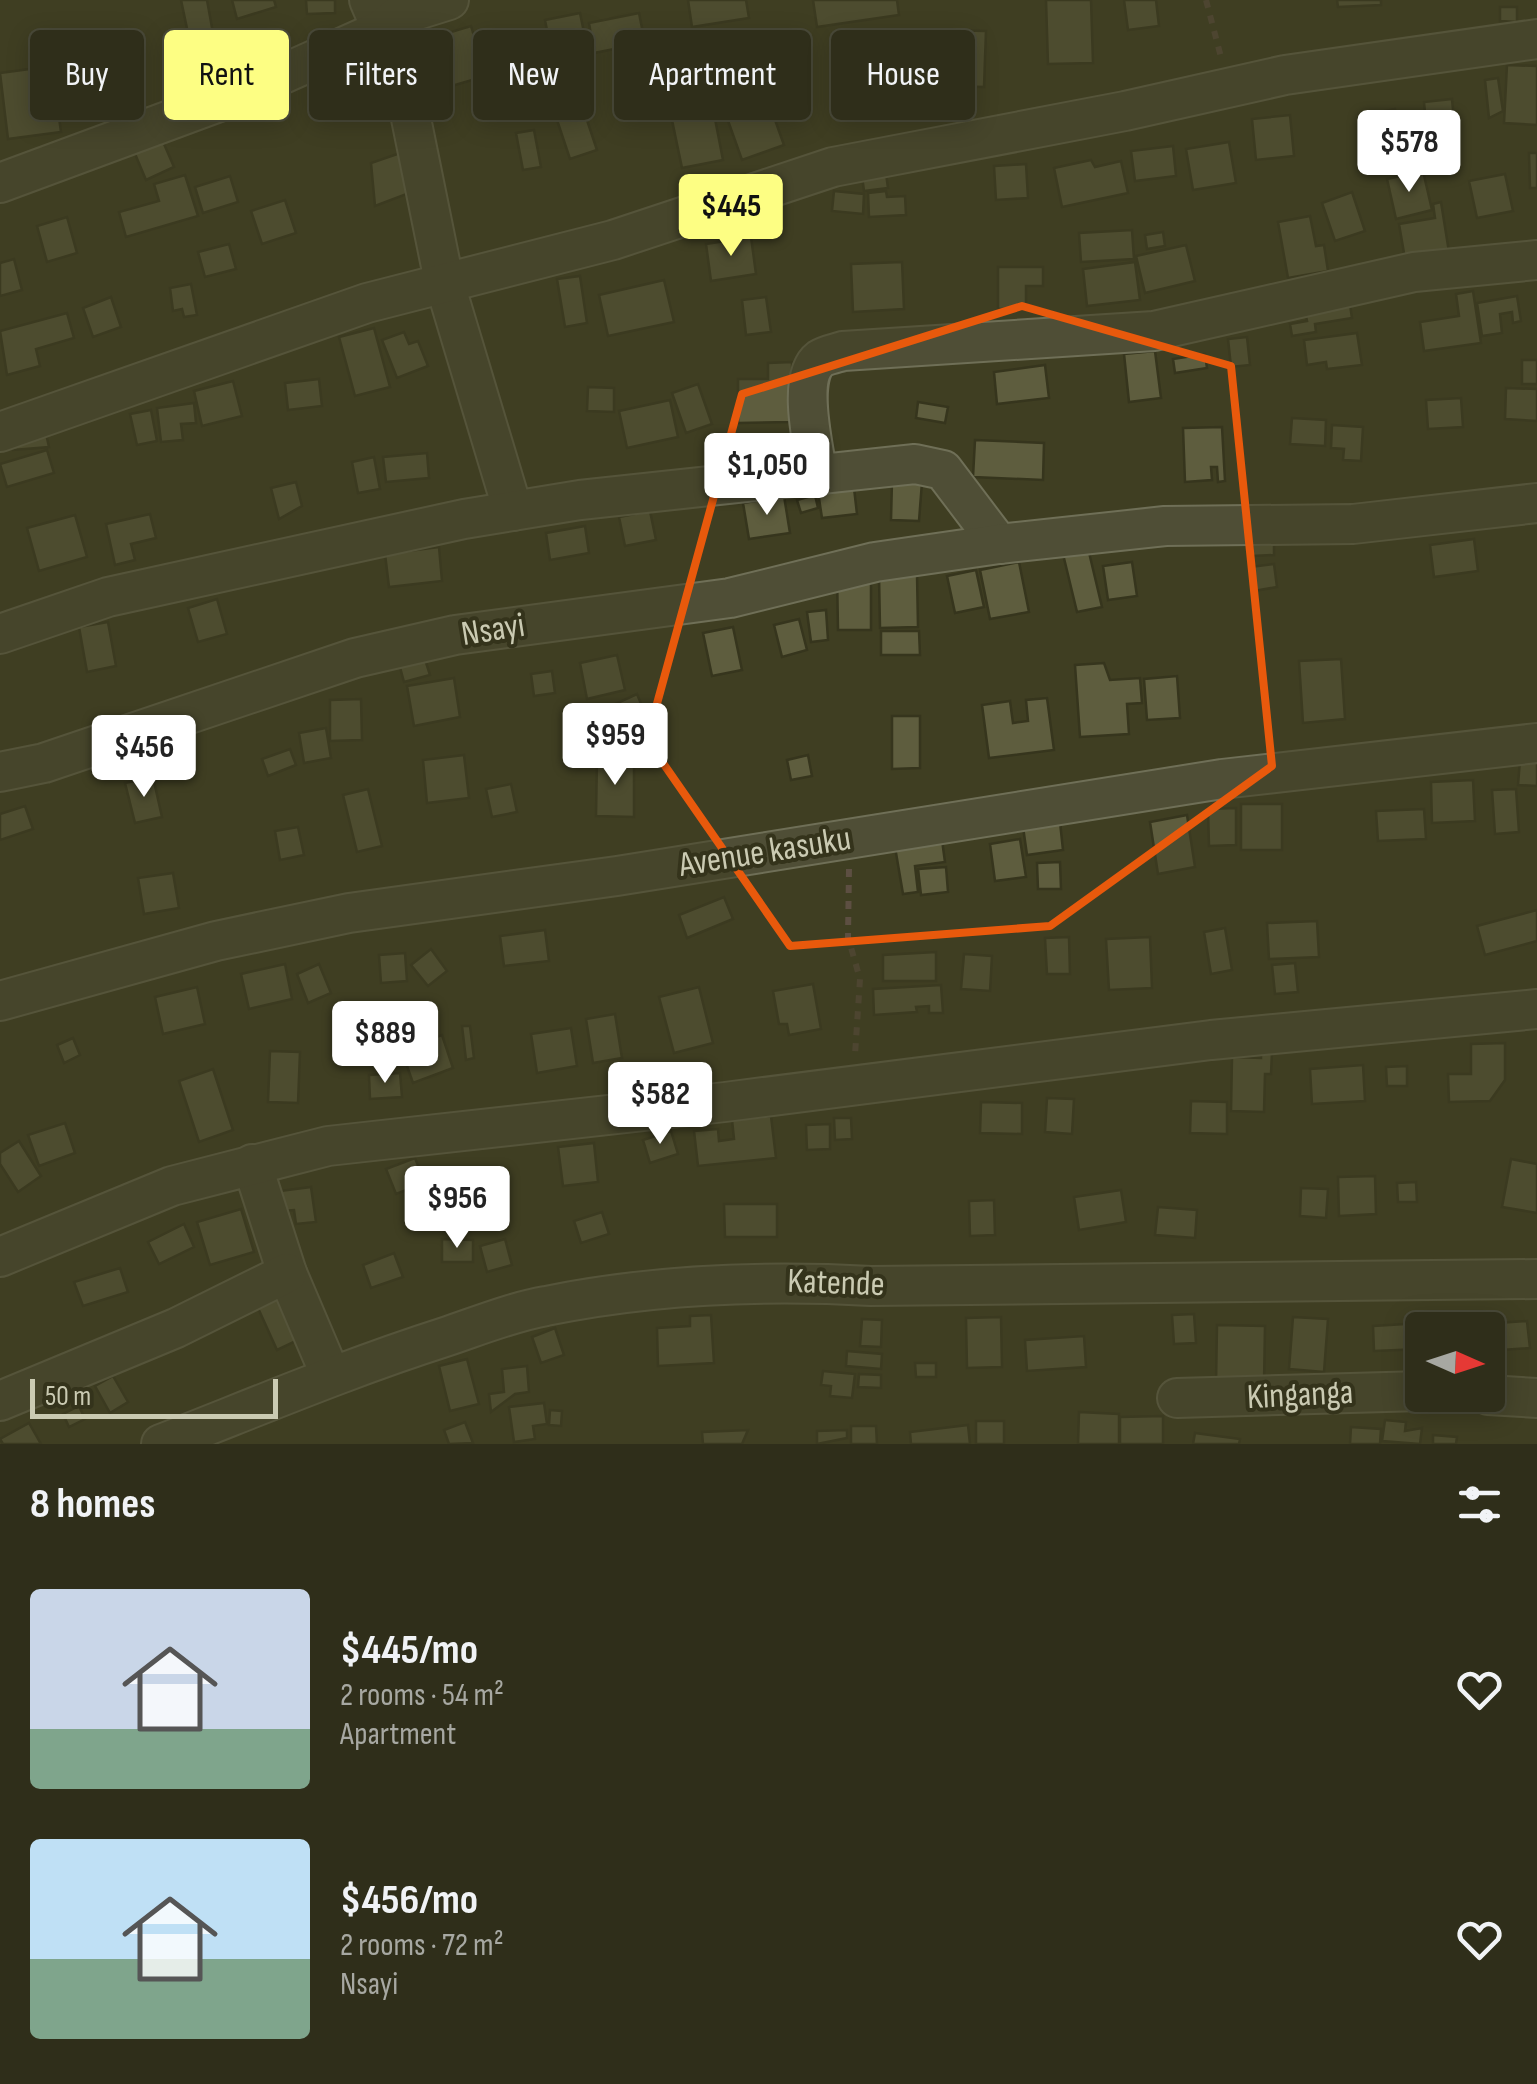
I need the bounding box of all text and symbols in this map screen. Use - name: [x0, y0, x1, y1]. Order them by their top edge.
- chip: Buy: [30, 30, 144, 120]
- chip: Rent: [164, 30, 289, 120]
- chip: Filters: [309, 30, 453, 120]
- chip: New: [473, 30, 594, 120]
- chip: Apartment: [614, 30, 811, 120]
- chip: House: [831, 30, 975, 120]
- pin: $578: [1350, 110, 1468, 195]
- text: $578: [1379, 123, 1439, 162]
- pin: $445: [672, 174, 790, 259]
- text: $445: [701, 187, 761, 226]
- pin: $1,050: [686, 433, 848, 518]
- text: $1,050: [726, 446, 808, 485]
- street label: Nsayi: [458, 604, 528, 656]
- pin: $959: [556, 703, 674, 788]
- pin: $456: [85, 715, 203, 800]
- text: $959: [585, 716, 645, 755]
- text: $456: [114, 728, 174, 767]
- street label: Avenue kasuku: [675, 817, 854, 887]
- pin: $889: [326, 1001, 444, 1086]
- text: $889: [354, 1014, 416, 1053]
- pin: $582: [601, 1062, 719, 1147]
- text: $582: [630, 1075, 690, 1114]
- pin: $956: [398, 1166, 516, 1251]
- text: $956: [427, 1179, 487, 1218]
- street label: Katende: [787, 1260, 885, 1306]
- north arrow: [1405, 1312, 1505, 1412]
- map controls: [1405, 1312, 1505, 1412]
- street label: Kinganga: [1246, 1371, 1354, 1419]
- scale bar: [30, 1374, 278, 1418]
- text: 50 m: [45, 1380, 91, 1413]
- icon: filters: [1452, 1477, 1507, 1532]
- text: 8 homes: [30, 1479, 155, 1530]
- text: $445/mo: [340, 1625, 478, 1676]
- icon: home: [110, 1629, 230, 1749]
- icon: heart: [1452, 1662, 1507, 1717]
- text: 2 rooms · 54 m²: [340, 1676, 504, 1715]
- text: Apartment: [340, 1715, 456, 1754]
- text: $456/mo: [340, 1875, 478, 1926]
- icon: home: [110, 1879, 230, 1999]
- icon: heart: [1452, 1912, 1507, 1967]
- text: 2 rooms · 72 m²: [340, 1926, 504, 1965]
- text: Nsayi: [340, 1965, 398, 2004]

